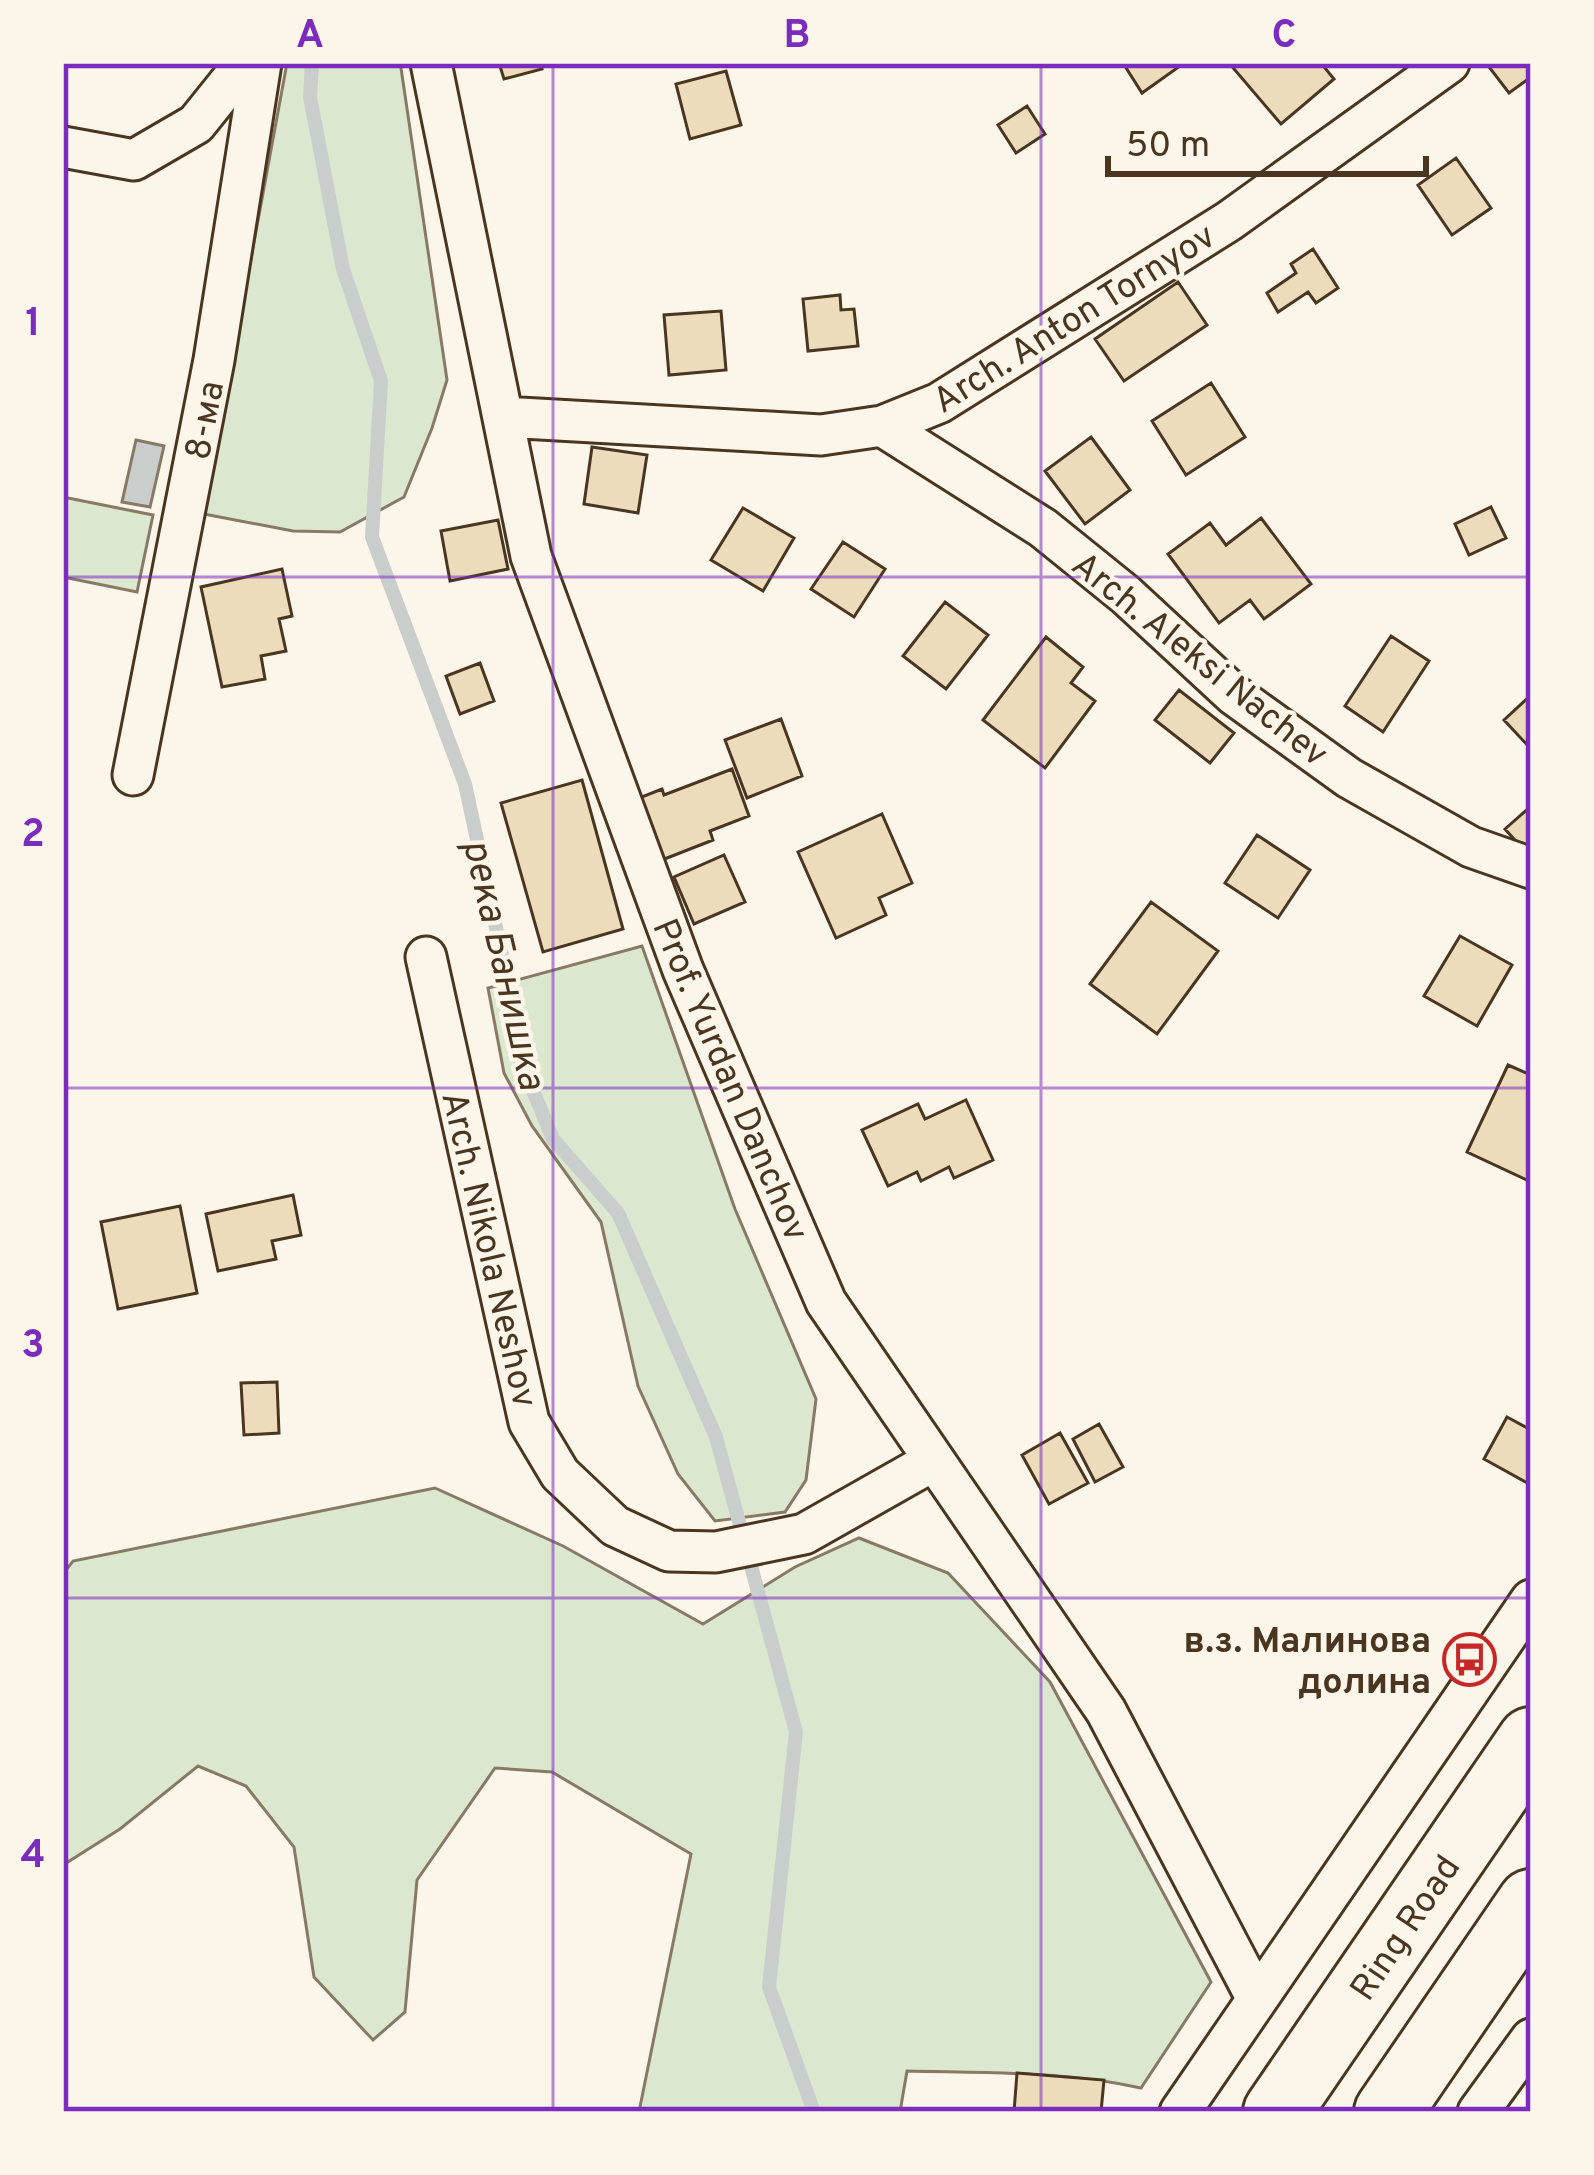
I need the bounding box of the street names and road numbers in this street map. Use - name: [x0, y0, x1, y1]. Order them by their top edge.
- street label: Arch. Anton Tornyov: [925, 215, 1225, 426]
- street label: 8-ма: [177, 377, 237, 464]
- street label: Arch. Aleksi Nachev: [1061, 543, 1336, 779]
- street label: Prof. Yurdan Danchov: [640, 912, 817, 1249]
- street label: Arch. Nikola Neshov: [428, 1087, 546, 1412]
- street label: Ring Road: [1342, 1848, 1473, 2011]

